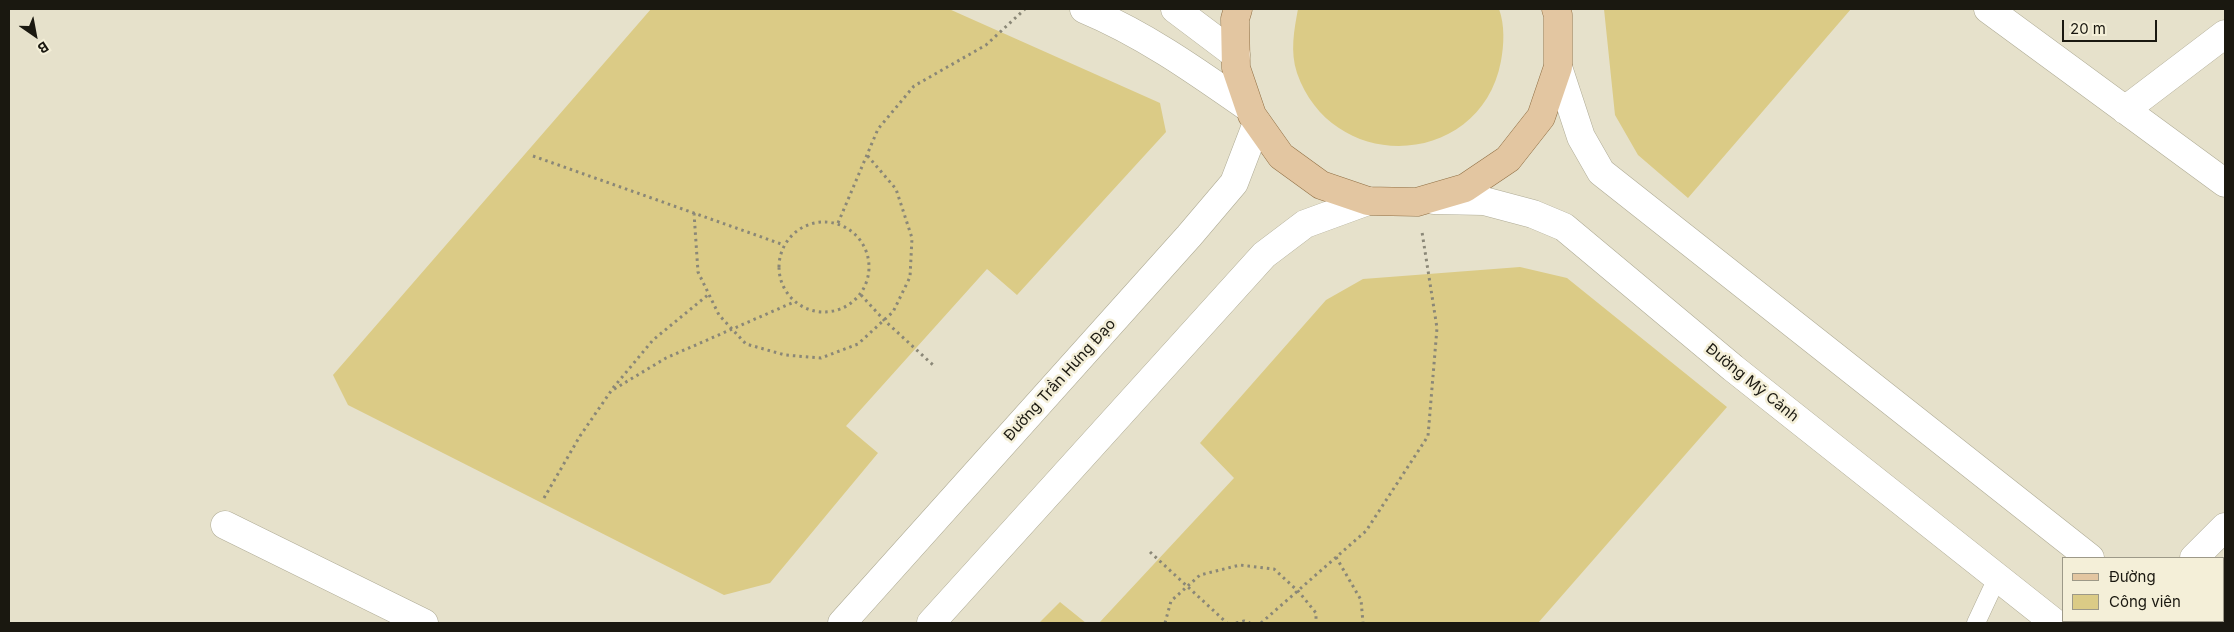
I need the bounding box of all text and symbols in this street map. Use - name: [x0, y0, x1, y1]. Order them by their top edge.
- north arrow: [10, 10, 60, 60]
- scale bar: [2064, 10, 2159, 42]
- text: 20 m: [2070, 19, 2106, 38]
- text: B: [35, 38, 52, 58]
- street label: Đường Trần Hưng Đạo: [1001, 315, 1119, 445]
- street label: Đường Mỹ Cảnh: [1702, 340, 1802, 426]
- legend: [2062, 557, 2224, 622]
- text: Đường: [2109, 567, 2156, 586]
- text: Công viên: [2109, 592, 2181, 611]

